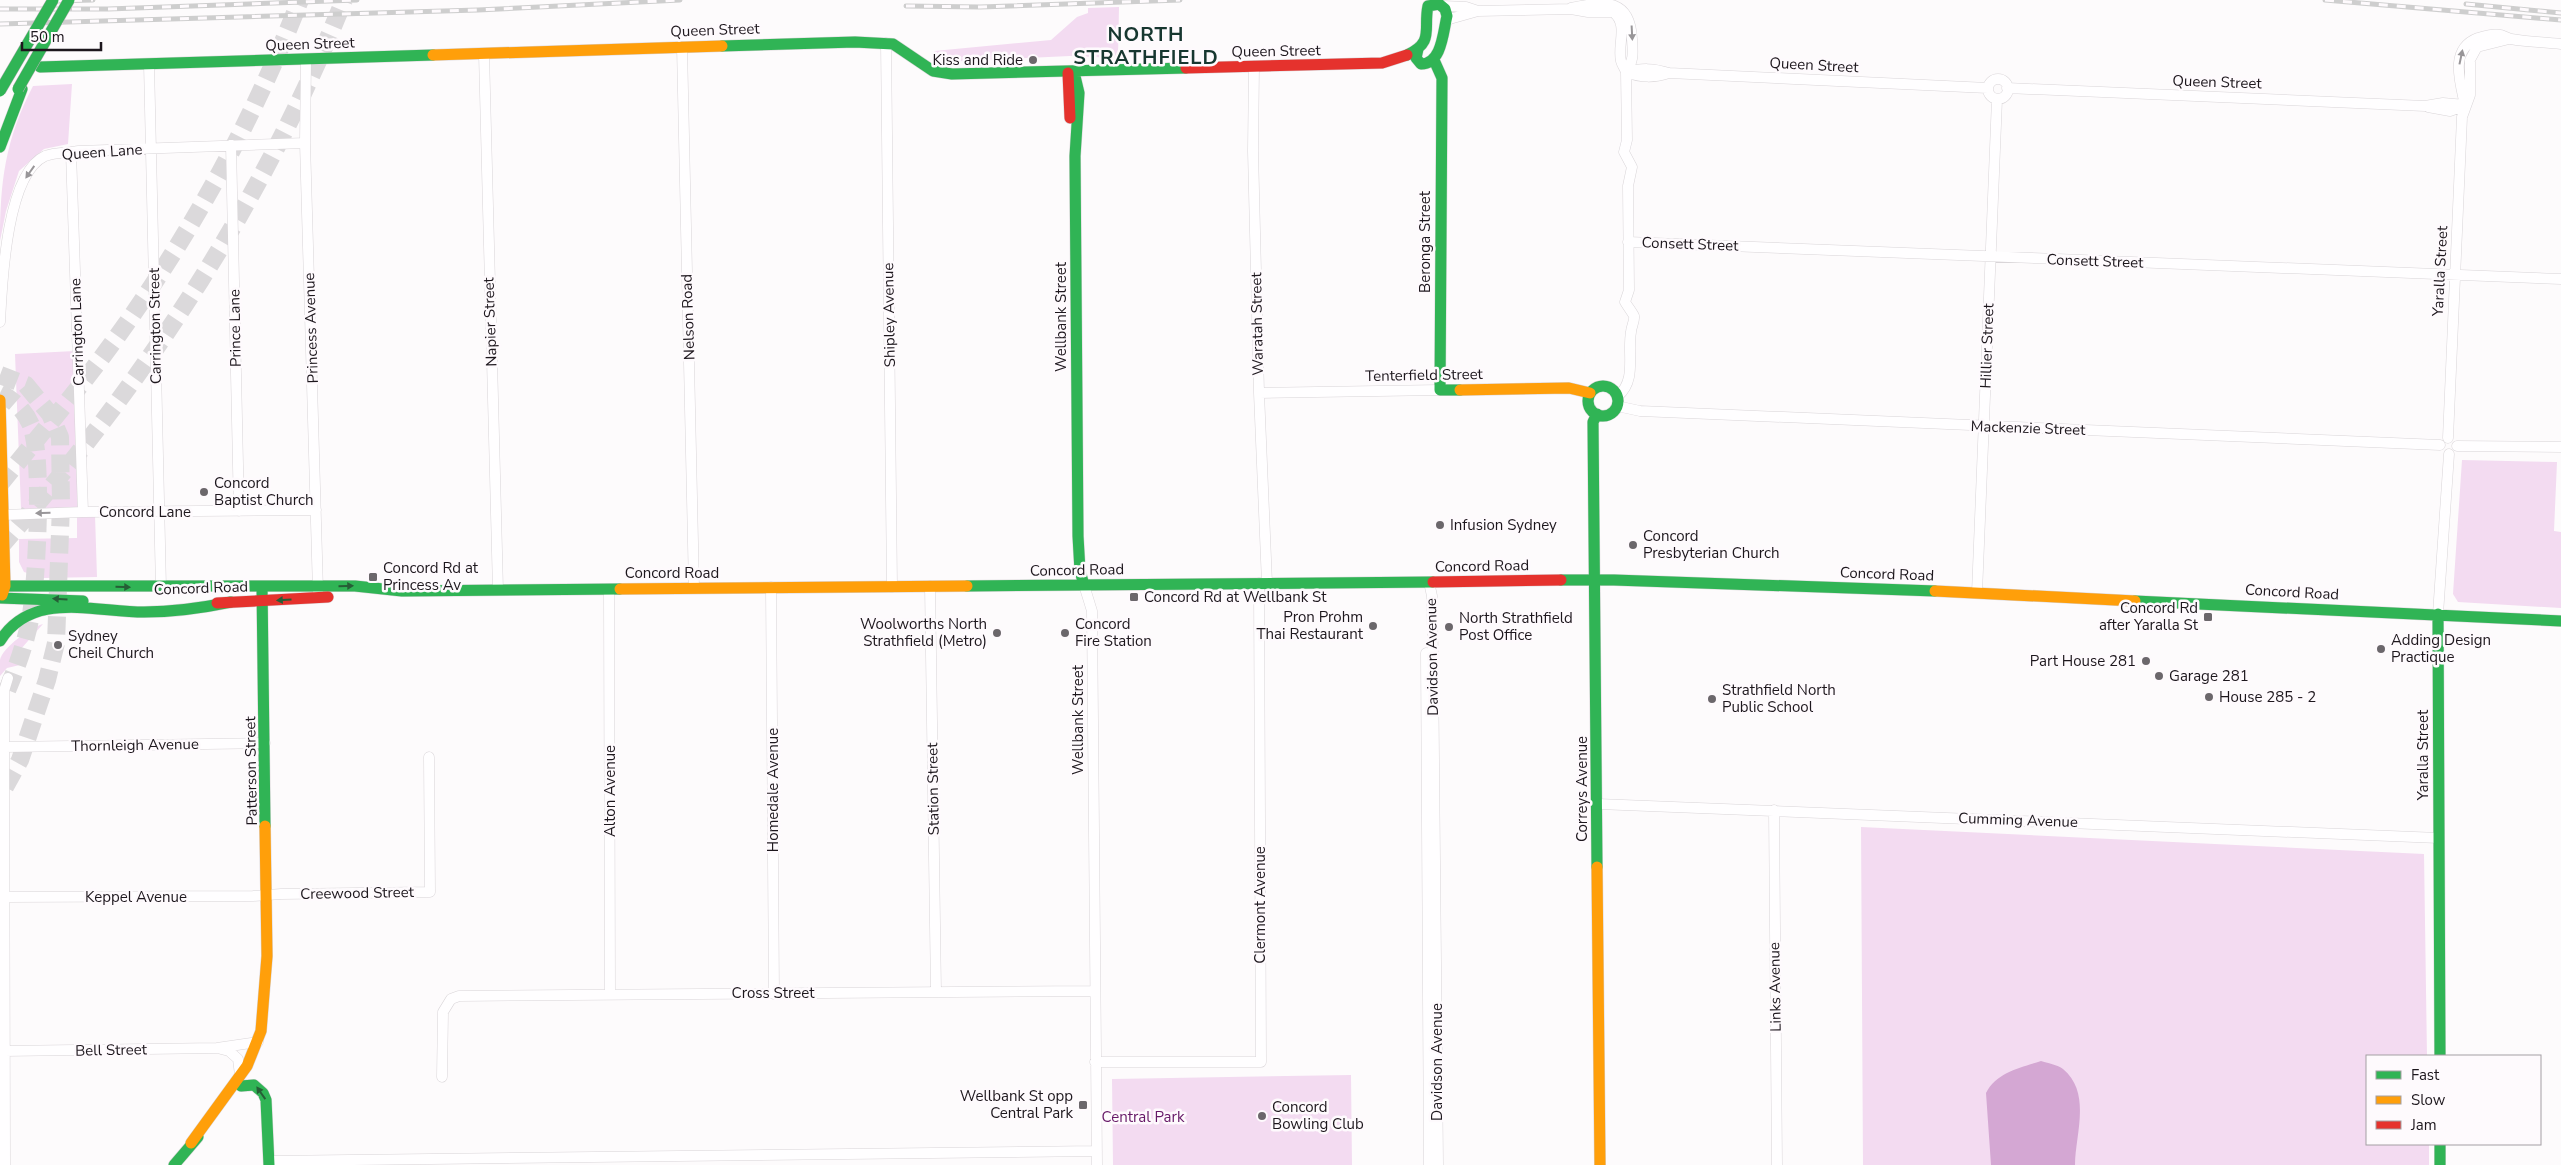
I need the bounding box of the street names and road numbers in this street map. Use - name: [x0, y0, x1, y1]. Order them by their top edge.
- street label: Queen Street: [670, 18, 761, 42]
- street label: Queen Street: [265, 32, 356, 56]
- street label: Queen Street: [1231, 40, 1322, 62]
- street label: Queen Street: [1769, 53, 1860, 77]
- street label: Queen Street: [2172, 70, 2263, 94]
- street label: Queen Lane: [61, 139, 143, 165]
- street label: Beronga Street: [1415, 190, 1435, 293]
- street label: Yaralla Street: [2428, 224, 2452, 318]
- street label: Consett Street: [1641, 232, 1739, 256]
- street label: Consett Street: [2046, 249, 2144, 273]
- street label: Wellbank Street: [1051, 261, 1071, 372]
- street label: Shipley Avenue: [878, 262, 900, 368]
- street label: Carrington Street: [144, 267, 166, 384]
- street label: Waratah Street: [1246, 271, 1268, 376]
- street label: Princess Avenue: [299, 272, 323, 384]
- street label: Nelson Road: [677, 274, 699, 360]
- street label: Napier Street: [478, 276, 502, 367]
- street label: Carrington Lane: [65, 278, 89, 386]
- street label: Prince Lane: [224, 289, 246, 367]
- street label: Hillier Street: [1976, 302, 1999, 389]
- street label: Tenterfield Street: [1365, 364, 1484, 386]
- street label: Mackenzie Street: [1970, 416, 2086, 440]
- street label: Concord Lane: [99, 502, 191, 522]
- street label: Concord Road: [1435, 555, 1529, 577]
- street label: Concord Road: [1030, 559, 1124, 581]
- street label: Concord Road: [1840, 562, 1934, 586]
- street label: Concord Road: [625, 563, 719, 583]
- street label: Concord Road: [154, 576, 248, 600]
- street label: Concord Road: [2244, 580, 2340, 604]
- street label: Davidson Avenue: [1421, 598, 1443, 716]
- street label: Wellbank Street: [1068, 664, 1088, 775]
- street label: Yaralla Street: [2413, 709, 2433, 801]
- street label: Patterson Street: [240, 715, 262, 826]
- street label: Homedale Avenue: [763, 728, 783, 852]
- street label: Thornleigh Avenue: [71, 734, 199, 756]
- street label: Correys Avenue: [1572, 736, 1592, 842]
- street label: Station Street: [922, 742, 944, 836]
- street label: Alton Avenue: [600, 745, 620, 837]
- street label: Cumming Avenue: [1958, 808, 2078, 832]
- street label: Clermont Avenue: [1250, 846, 1270, 964]
- street label: Creewood Street: [300, 882, 415, 904]
- street label: Keppel Avenue: [85, 887, 187, 907]
- street label: Links Avenue: [1764, 942, 1786, 1032]
- street label: Cross Street: [732, 983, 815, 1003]
- street label: Davidson Avenue: [1427, 1003, 1447, 1121]
- street label: Bell Street: [75, 1039, 148, 1061]

